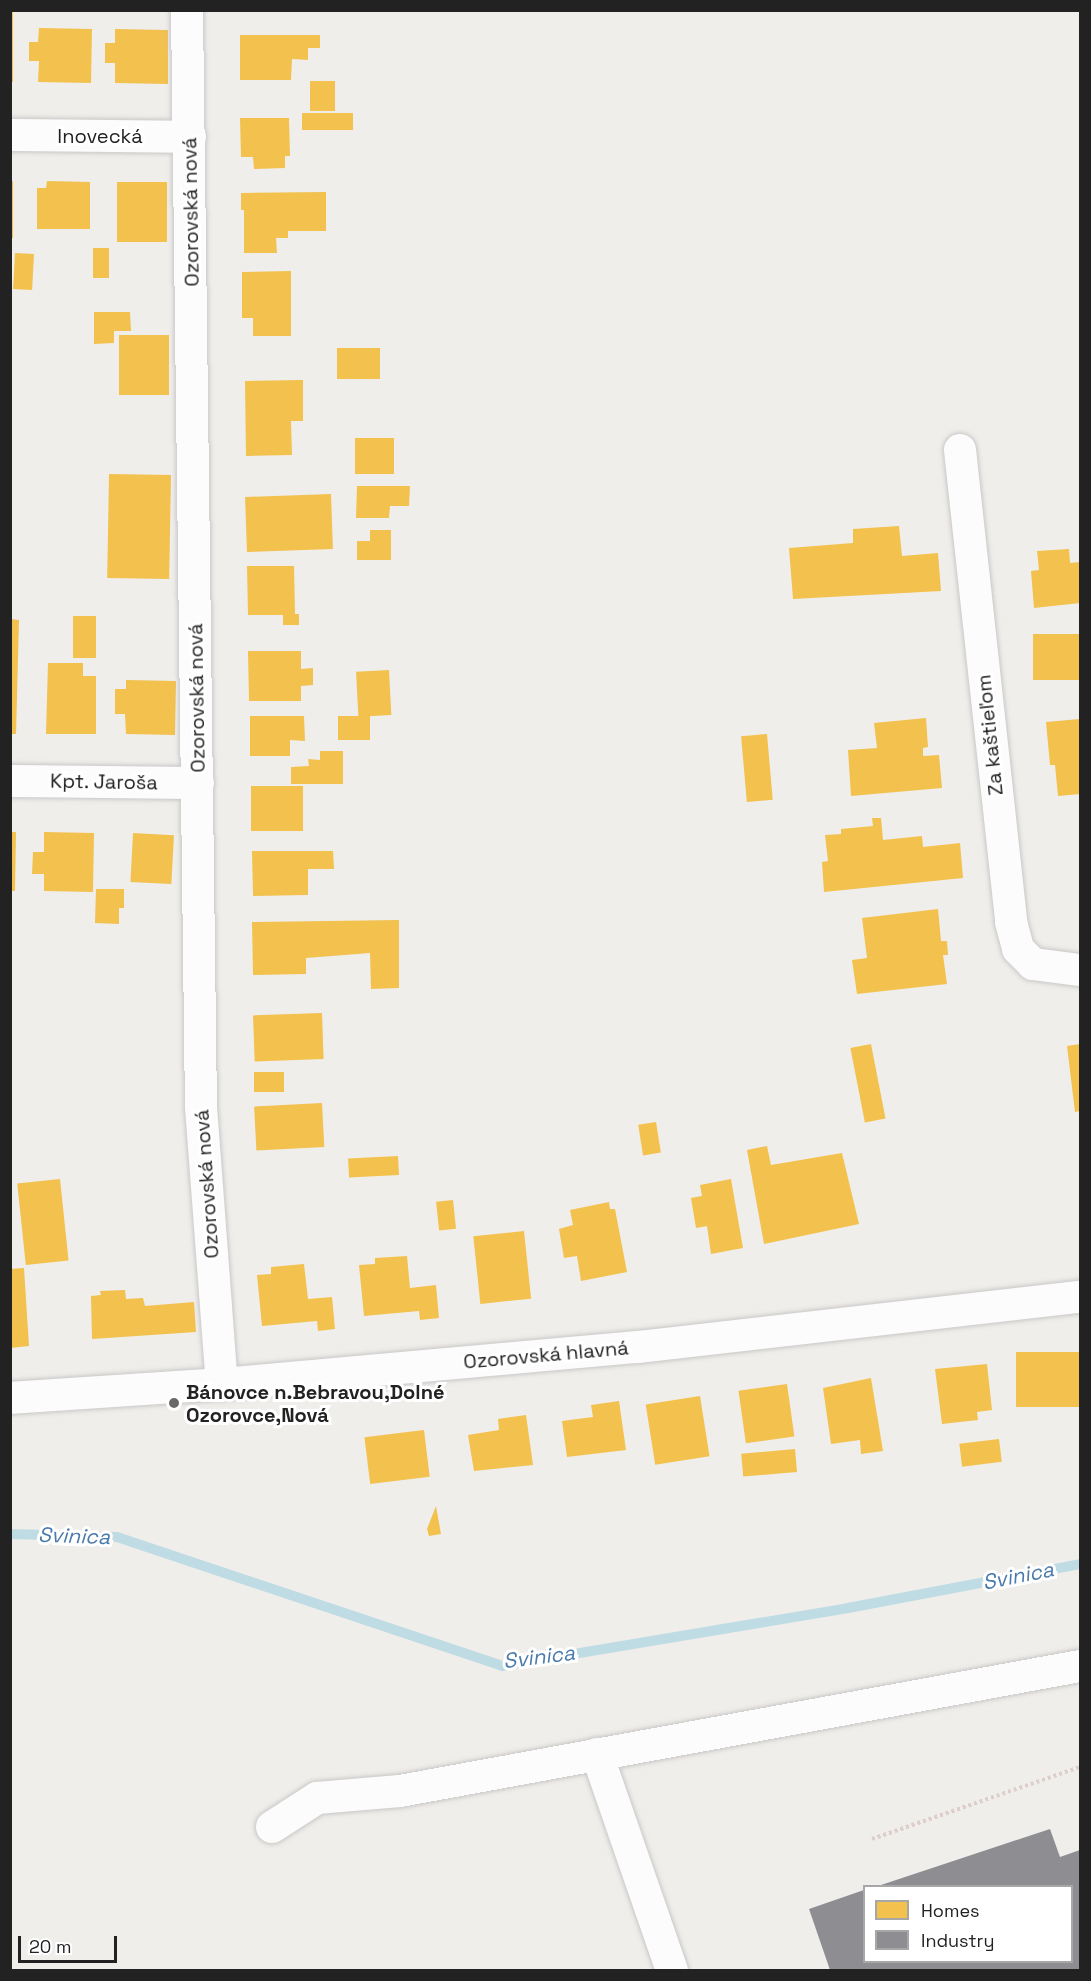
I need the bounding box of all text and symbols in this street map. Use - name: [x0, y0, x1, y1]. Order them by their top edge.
- street label: Inovecká: [57, 124, 143, 148]
- street label: Ozorovská nová: [178, 137, 204, 287]
- street label: Ozorovská nová: [184, 623, 210, 773]
- street label: Za kaštieľom: [972, 673, 1008, 797]
- street label: Kpt. Jaroša: [50, 769, 158, 795]
- street label: Ozorovská nová: [190, 1109, 224, 1259]
- street label: Ozorovská hlavná: [462, 1336, 630, 1374]
- place label: Bánovce n.Bebravou,Dolné Ozorovce,Nová: [186, 1380, 445, 1427]
- marker: Bánovce n.Bebravou,Dolné Ozorovce,Nová: [167, 1396, 181, 1410]
- water label: Svinica: [38, 1522, 110, 1550]
- water label: Svinica: [980, 1557, 1056, 1595]
- water label: Svinica: [502, 1640, 576, 1674]
- legend: [863, 1885, 1073, 1963]
- text: Homes: [921, 1899, 980, 1922]
- scale bar: [21, 1924, 120, 1962]
- text: Industry: [921, 1929, 994, 1952]
- text: 20 m: [29, 1935, 72, 1958]

